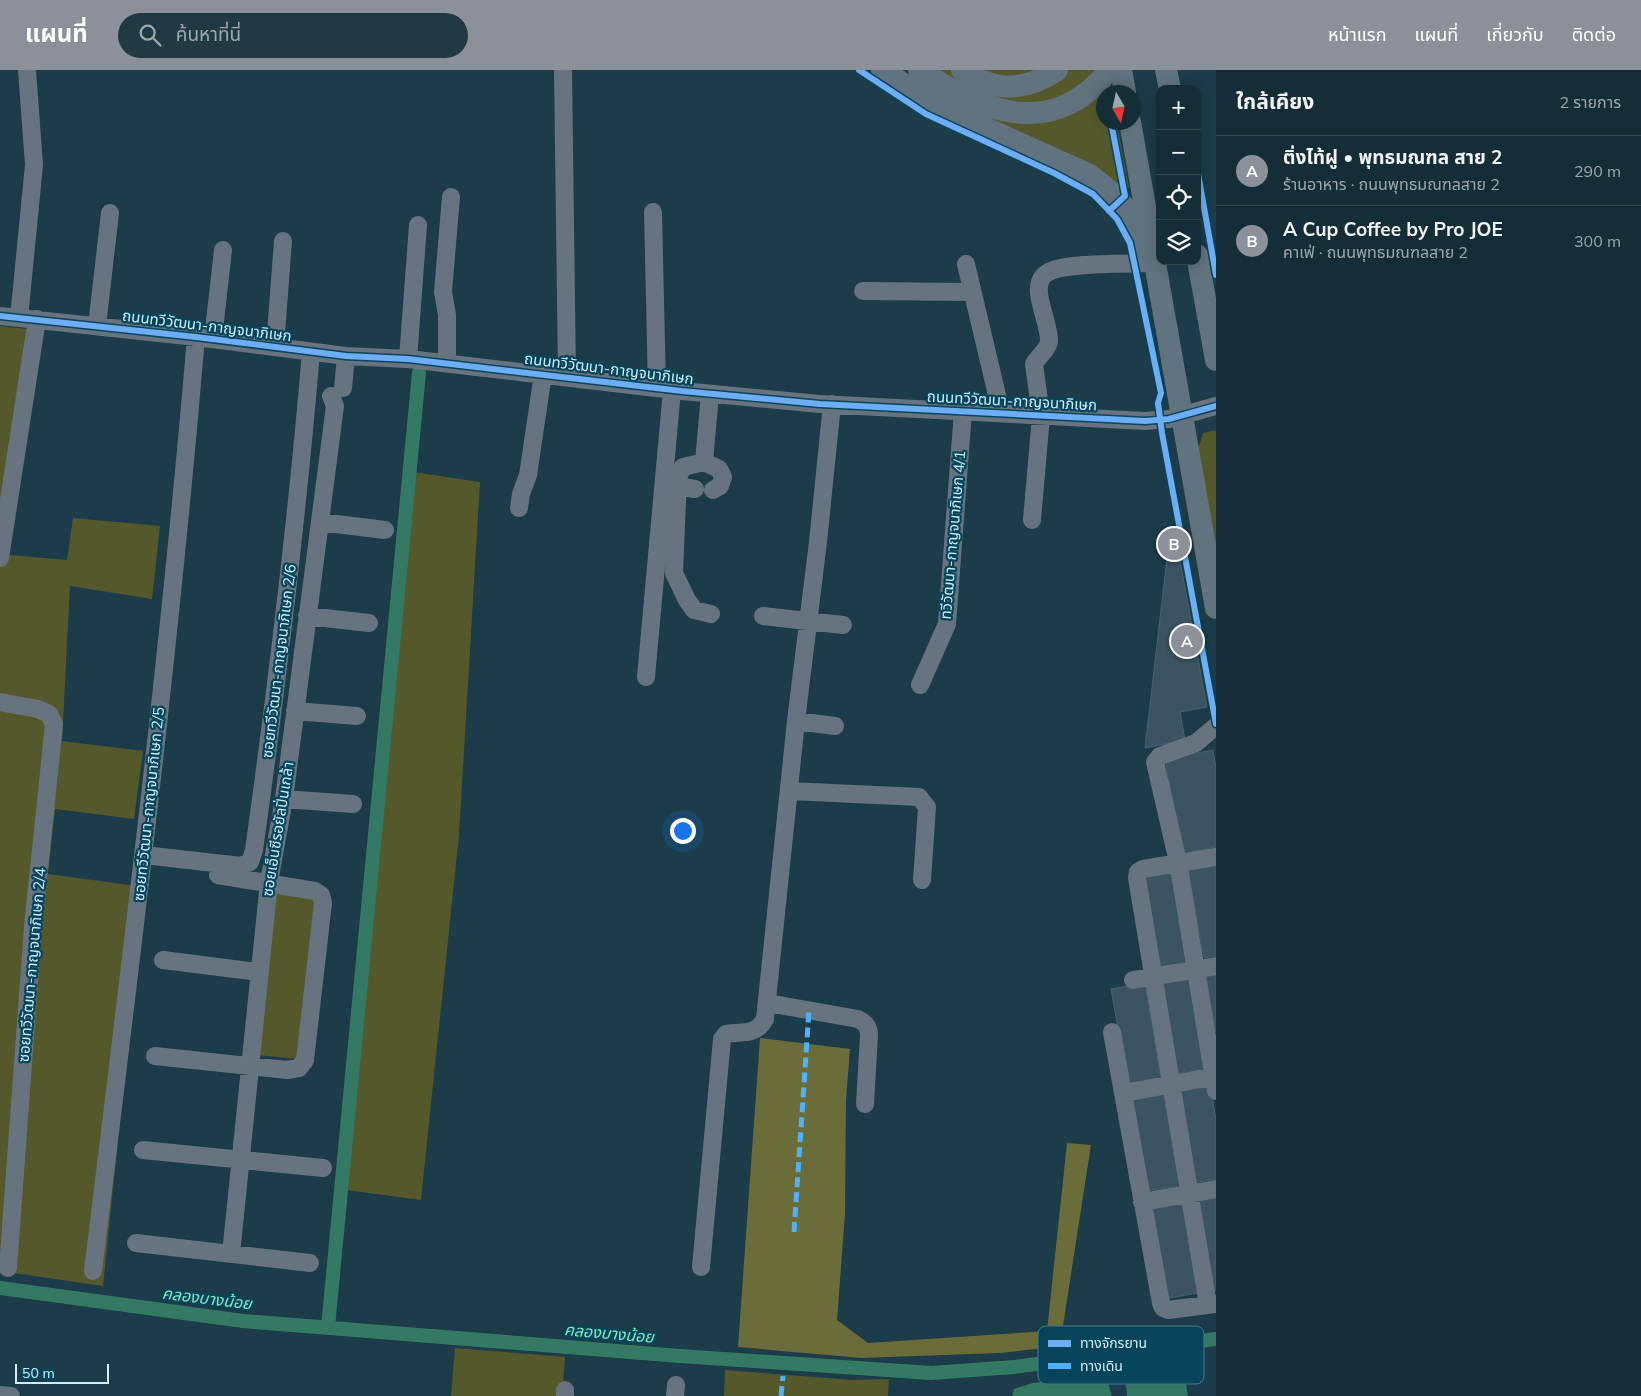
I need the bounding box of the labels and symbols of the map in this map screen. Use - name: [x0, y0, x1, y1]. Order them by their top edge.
- north arrow: [1096, 85, 1141, 130]
- street label: ถนนทวีวัฒนา-กาญจนาภิเษก: [121, 306, 293, 345]
- street label: ถนนทวีวัฒนา-กาญจนาภิเษก: [523, 349, 695, 388]
- street label: ถนนทวีวัฒนา-กาญจนาภิเษก: [926, 387, 1098, 414]
- street label: ทวีวัฒนา-กาญจนาภิเษก 4/1: [936, 450, 969, 620]
- pin: B: [1158, 525, 1190, 563]
- street label: ซอยทวีวัฒนา-กาญจนาภิเษก 2/6: [257, 563, 300, 759]
- pin: A: [1171, 622, 1203, 660]
- street label: ซอยทวีวัฒนา-กาญจนาภิเษก 2/5: [129, 706, 168, 902]
- street label: ซอยเอ็นซีรอยัลปิ่นเกล้า: [257, 760, 298, 898]
- your location: [670, 818, 696, 844]
- street label: ซอยทวีวัฒนา-กาญจนาภิเษก 2/4: [14, 867, 49, 1063]
- water label: คลองบางน้อย: [161, 1283, 254, 1314]
- water label: คลองบางน้อย: [563, 1319, 656, 1347]
- legend: [1038, 1326, 1204, 1384]
- text: ทางจักรยาน: [1080, 1334, 1147, 1352]
- text: ทางเดิน: [1080, 1357, 1123, 1375]
- scale bar: [15, 1361, 109, 1384]

